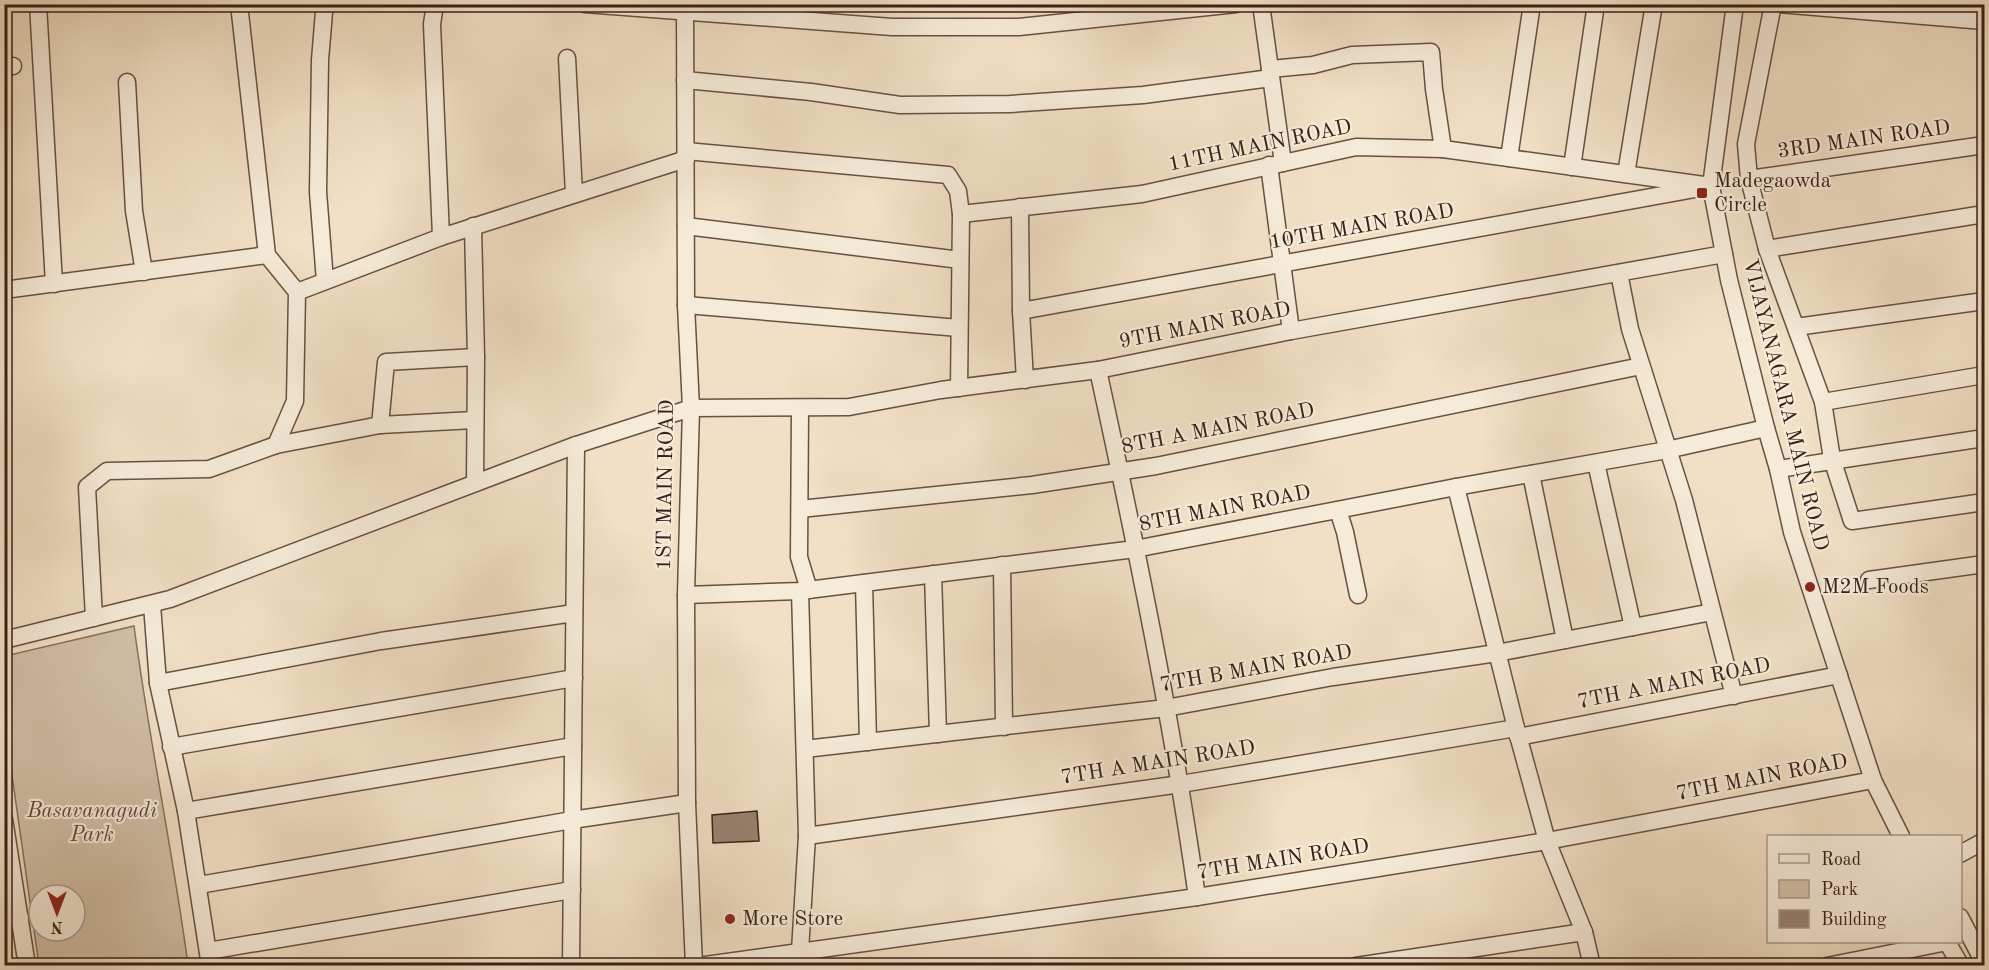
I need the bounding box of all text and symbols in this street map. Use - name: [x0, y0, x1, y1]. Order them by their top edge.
- street label: 11TH MAIN ROAD: [1167, 116, 1353, 176]
- street label: 3RD MAIN ROAD: [1776, 117, 1952, 163]
- place label: Madegaowda Circle: [1714, 171, 1831, 216]
- marker: Madegaowda Circle: [1695, 186, 1709, 200]
- street label: 10TH MAIN ROAD: [1268, 200, 1456, 254]
- street label: VIJAYANAGARA MAIN ROAD: [1739, 257, 1831, 553]
- street label: 9TH MAIN ROAD: [1117, 299, 1293, 353]
- street label: 1ST MAIN ROAD: [654, 399, 678, 571]
- street label: 8TH A MAIN ROAD: [1120, 400, 1316, 458]
- street label: 8TH MAIN ROAD: [1137, 482, 1313, 536]
- place label: M2M Foods: [1822, 577, 1929, 598]
- marker: M2M Foods: [1803, 580, 1817, 594]
- street label: 7TH B MAIN ROAD: [1158, 642, 1354, 696]
- street label: 7TH A MAIN ROAD: [1576, 655, 1772, 713]
- street label: 7TH A MAIN ROAD: [1059, 737, 1257, 789]
- street label: 7TH MAIN ROAD: [1674, 751, 1850, 805]
- park label: Basavanagudi Park: [26, 801, 157, 846]
- legend: [1767, 835, 1962, 943]
- street label: 7TH MAIN ROAD: [1195, 836, 1371, 884]
- text: Road: [1821, 851, 1861, 869]
- text: Park: [1821, 881, 1858, 899]
- north arrow: [27, 883, 87, 943]
- place label: More Store: [742, 909, 843, 930]
- text: Building: [1821, 911, 1887, 929]
- marker: More Store: [723, 912, 737, 926]
- text: N: [50, 918, 63, 934]

